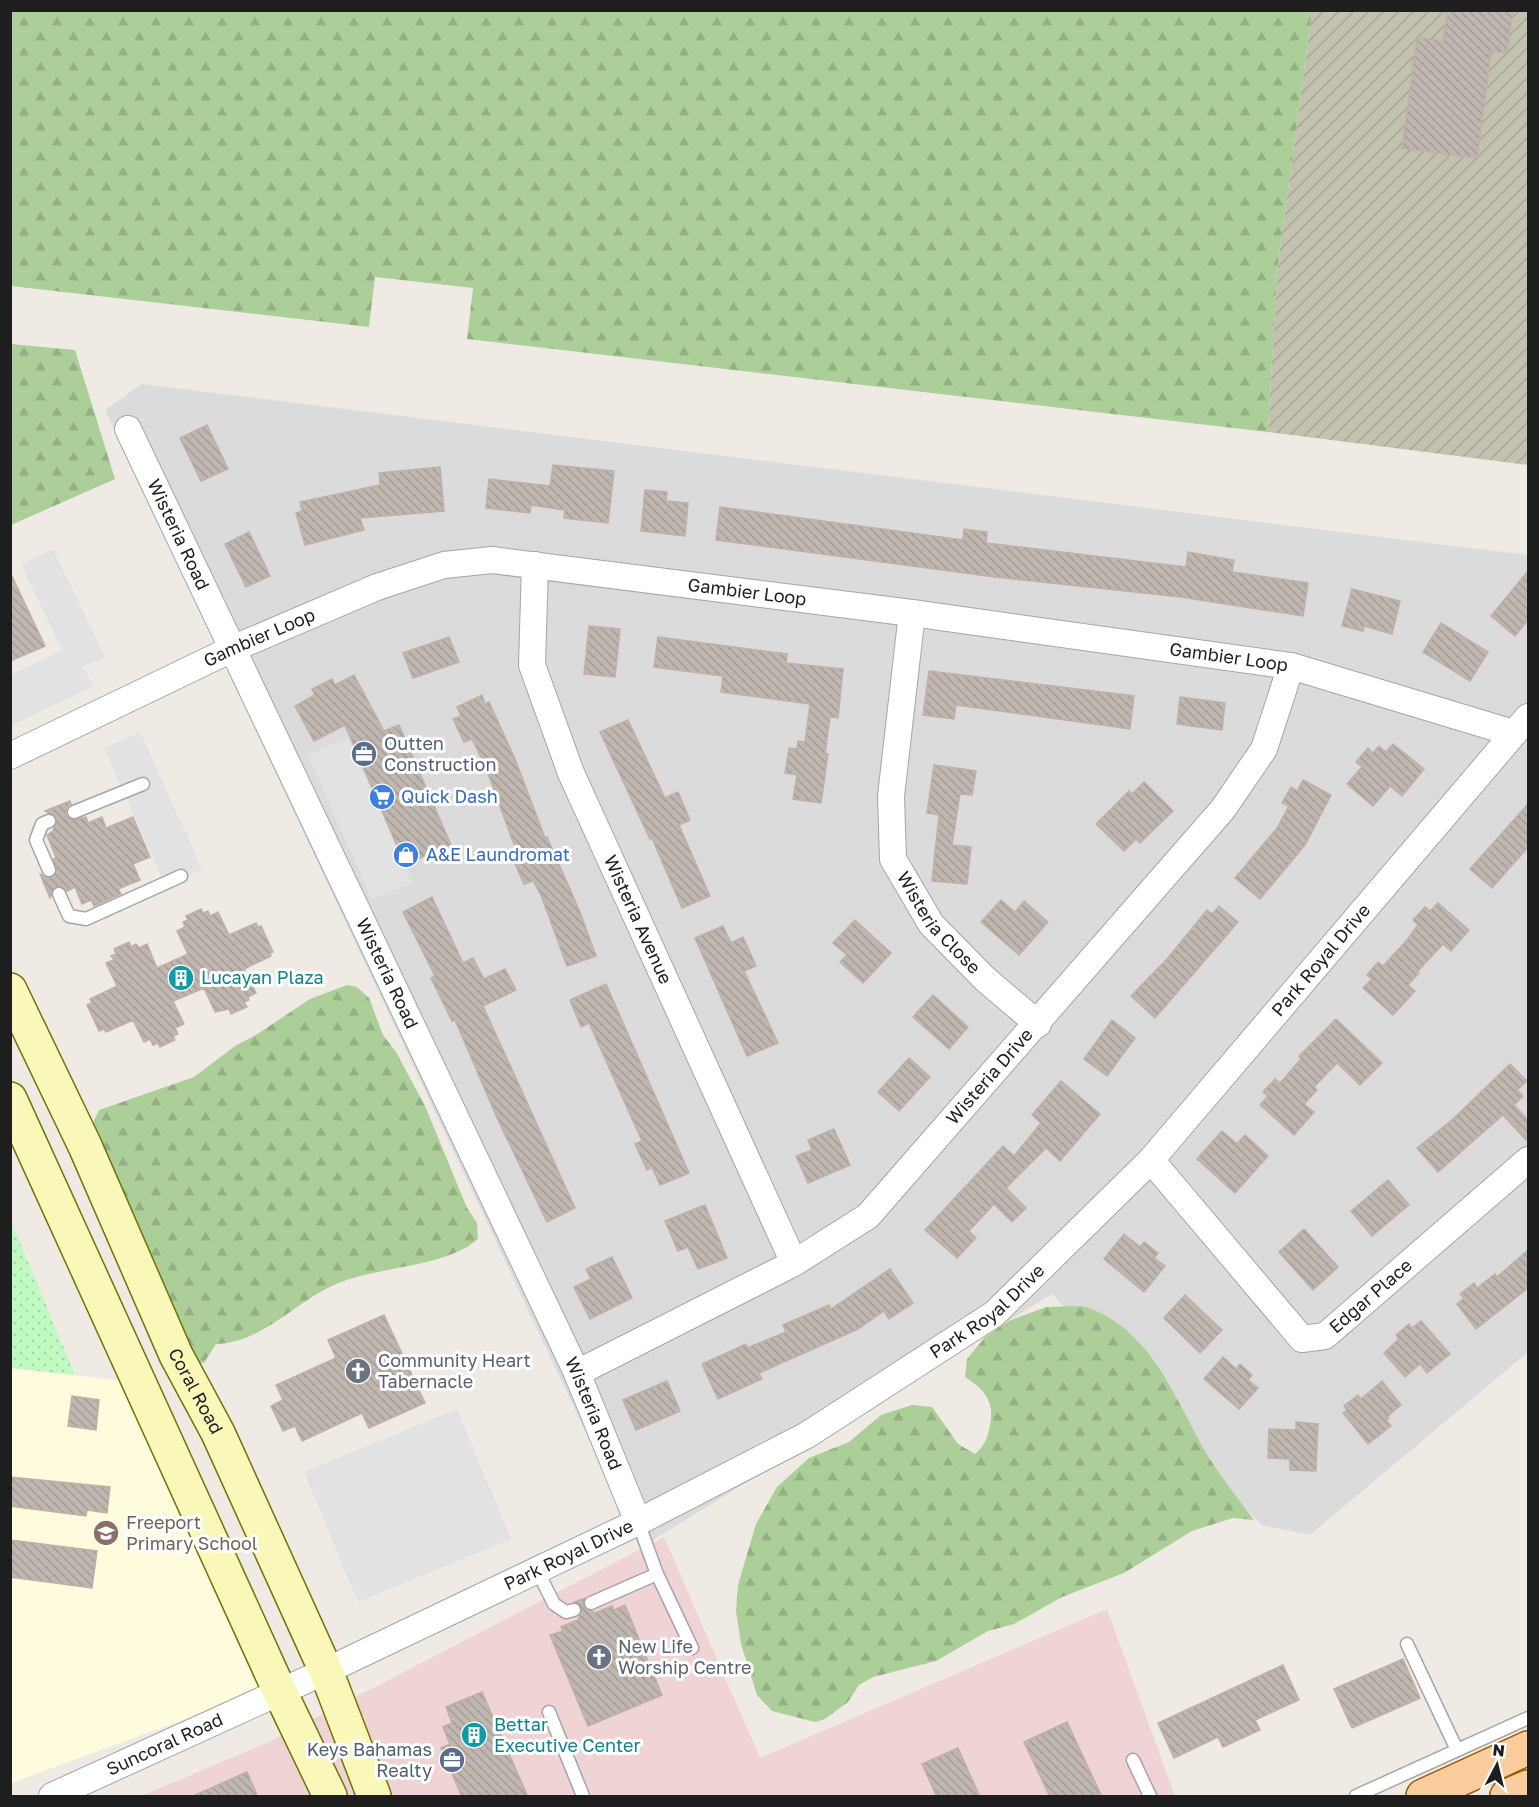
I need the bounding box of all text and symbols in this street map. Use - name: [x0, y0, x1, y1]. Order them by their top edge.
- street label: Wisteria Road: [143, 475, 215, 593]
- street label: Gambier Loop: [687, 573, 808, 610]
- street label: Gambier Loop: [200, 603, 318, 671]
- street label: Gambier Loop: [1168, 637, 1290, 675]
- place label: Outten Construction: [384, 732, 496, 775]
- office icon: Outten Construction: [349, 739, 379, 769]
- supermarket icon: Quick Dash: [367, 782, 397, 812]
- place label: Quick Dash: [401, 785, 498, 807]
- shop icon: A&E Laundromat: [391, 840, 421, 870]
- place label: A&E Laundromat: [426, 843, 570, 865]
- street label: Wisteria Avenue: [600, 851, 678, 987]
- street label: Wisteria Close: [893, 867, 986, 978]
- street label: Park Royal Drive: [1266, 899, 1374, 1020]
- street label: Wisteria Road: [352, 914, 424, 1032]
- building icon: Lucayan Plaza: [166, 963, 196, 993]
- place label: Lucayan Plaza: [201, 966, 324, 988]
- street label: Wisteria Drive: [941, 1023, 1037, 1129]
- street label: Edgar Place: [1324, 1254, 1416, 1337]
- street label: Park Royal Drive: [925, 1259, 1049, 1363]
- street label: Coral Road: [164, 1344, 228, 1437]
- place label: Community Heart Tabernacle: [378, 1349, 531, 1392]
- street label: Wisteria Road: [561, 1353, 627, 1473]
- church icon: Community Heart Tabernacle: [343, 1356, 373, 1386]
- place label: Freeport Primary School: [126, 1511, 258, 1554]
- street label: Park Royal Drive: [500, 1514, 636, 1594]
- school or university icon: Freeport Primary School: [91, 1518, 121, 1548]
- place label: New Life Worship Centre: [618, 1635, 751, 1678]
- church icon: New Life Worship Centre: [584, 1642, 614, 1672]
- street label: Suncoral Road: [103, 1708, 226, 1780]
- place label: Bettar Executive Center: [494, 1713, 641, 1756]
- building icon: Bettar Executive Center: [459, 1720, 489, 1750]
- north arrow: [1467, 1735, 1527, 1795]
- place label: Keys Bahamas Realty: [307, 1738, 432, 1781]
- text: N: [1492, 1739, 1506, 1761]
- office icon: Keys Bahamas Realty: [437, 1745, 467, 1775]

